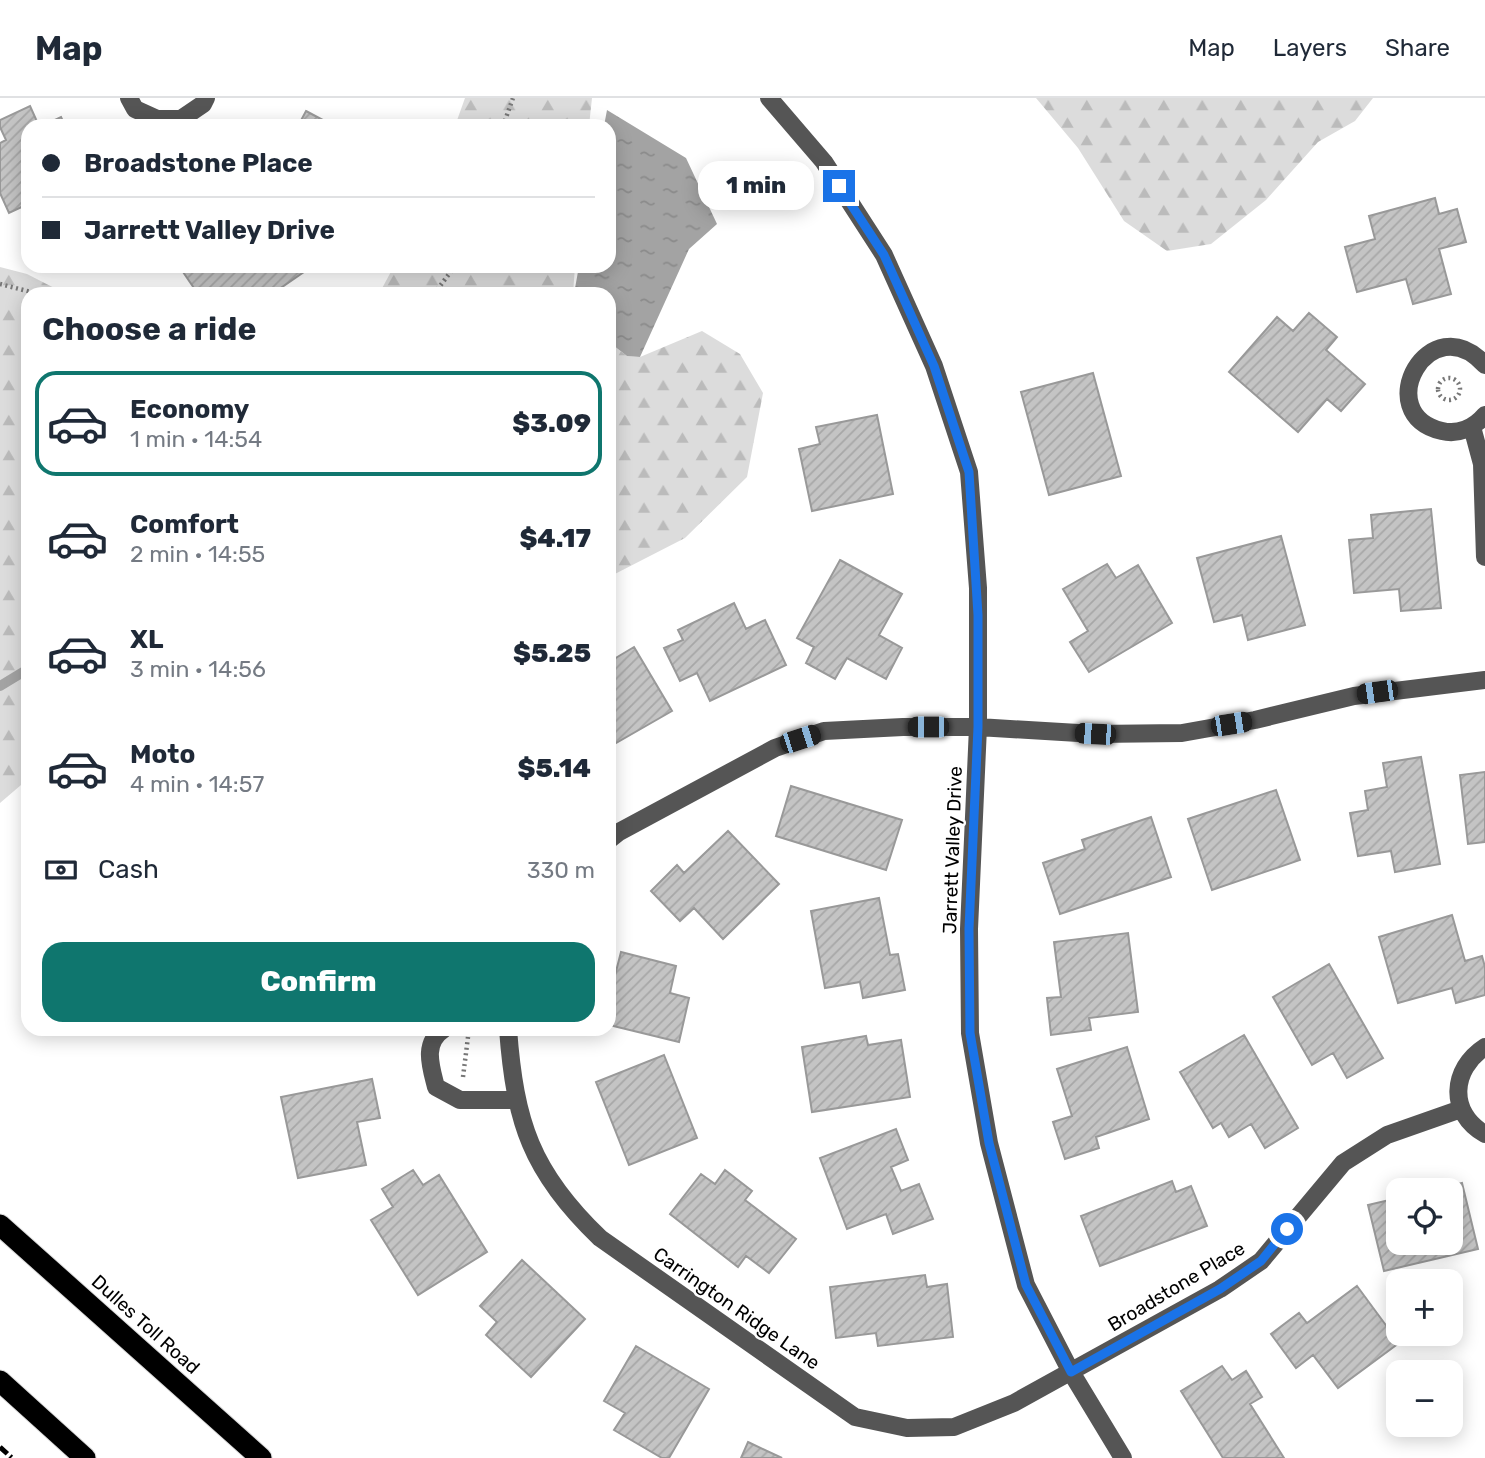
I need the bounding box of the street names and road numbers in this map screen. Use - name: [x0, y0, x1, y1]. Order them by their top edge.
- street label: Jarrett Valley Drive: [938, 766, 967, 934]
- street label: Broadstone Place: [1104, 1236, 1249, 1336]
- street label: Carrington Ridge Lane: [649, 1242, 824, 1375]
- street label: Dulles Toll Road: [87, 1270, 204, 1379]

